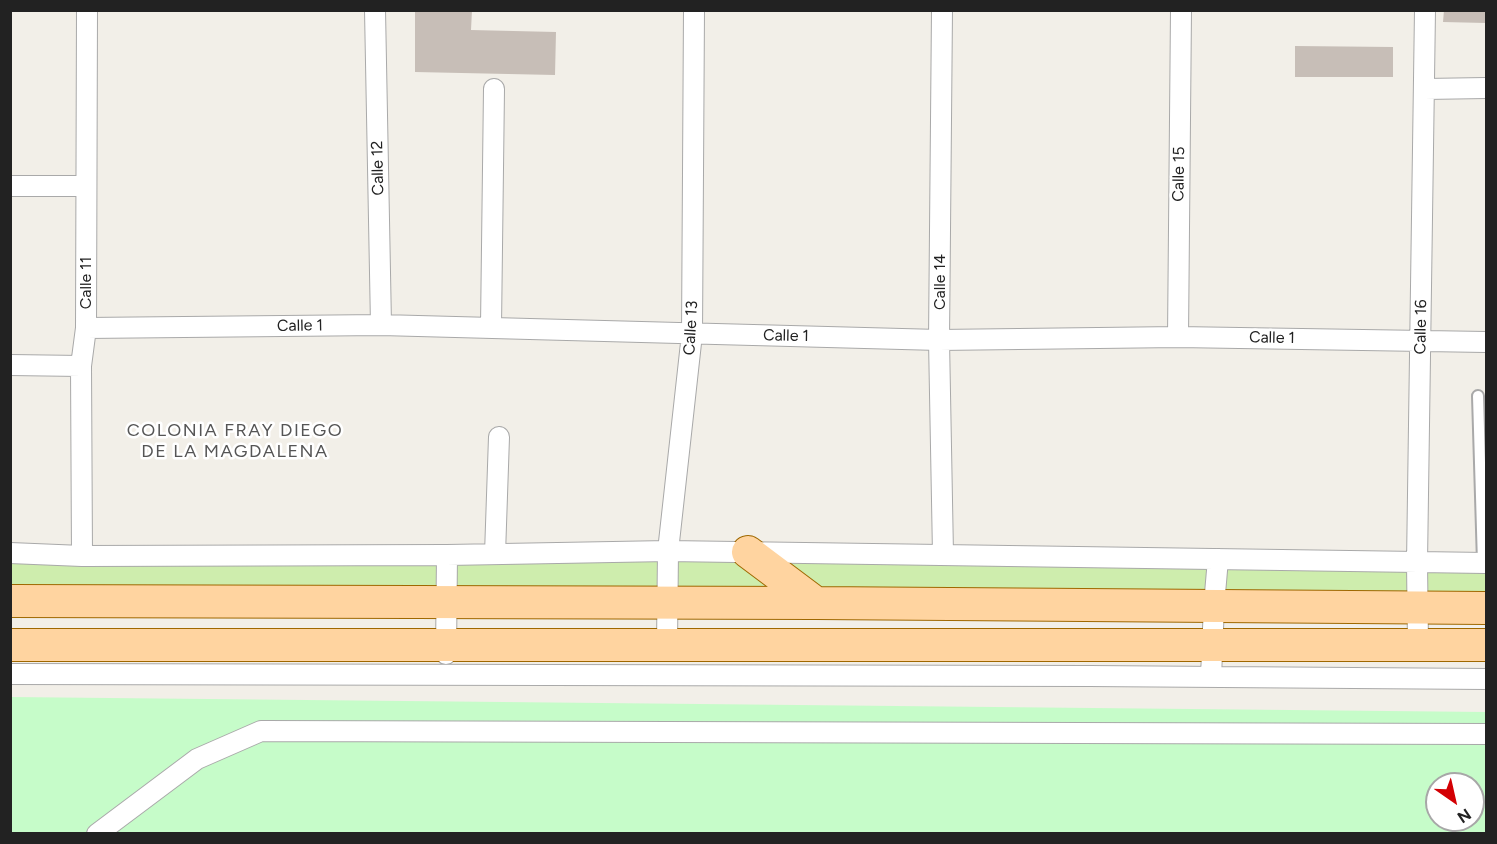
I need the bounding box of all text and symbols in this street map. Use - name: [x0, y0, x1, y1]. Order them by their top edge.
- street label: Calle 12: [368, 140, 388, 196]
- street label: Calle 15: [1169, 146, 1189, 202]
- street label: Calle 14: [930, 254, 950, 310]
- street label: Calle 11: [76, 257, 96, 309]
- street label: Calle 16: [1411, 299, 1431, 355]
- street label: Calle 13: [680, 300, 702, 356]
- street label: Calle 1: [277, 316, 323, 336]
- street label: Calle 1: [763, 326, 809, 346]
- street label: Calle 1: [1249, 328, 1295, 348]
- district label: COLONIA FRAY DIEGO DE LA MAGDALENA: [127, 420, 343, 462]
- north arrow: [1425, 772, 1485, 832]
- text: N: [1454, 804, 1475, 827]

